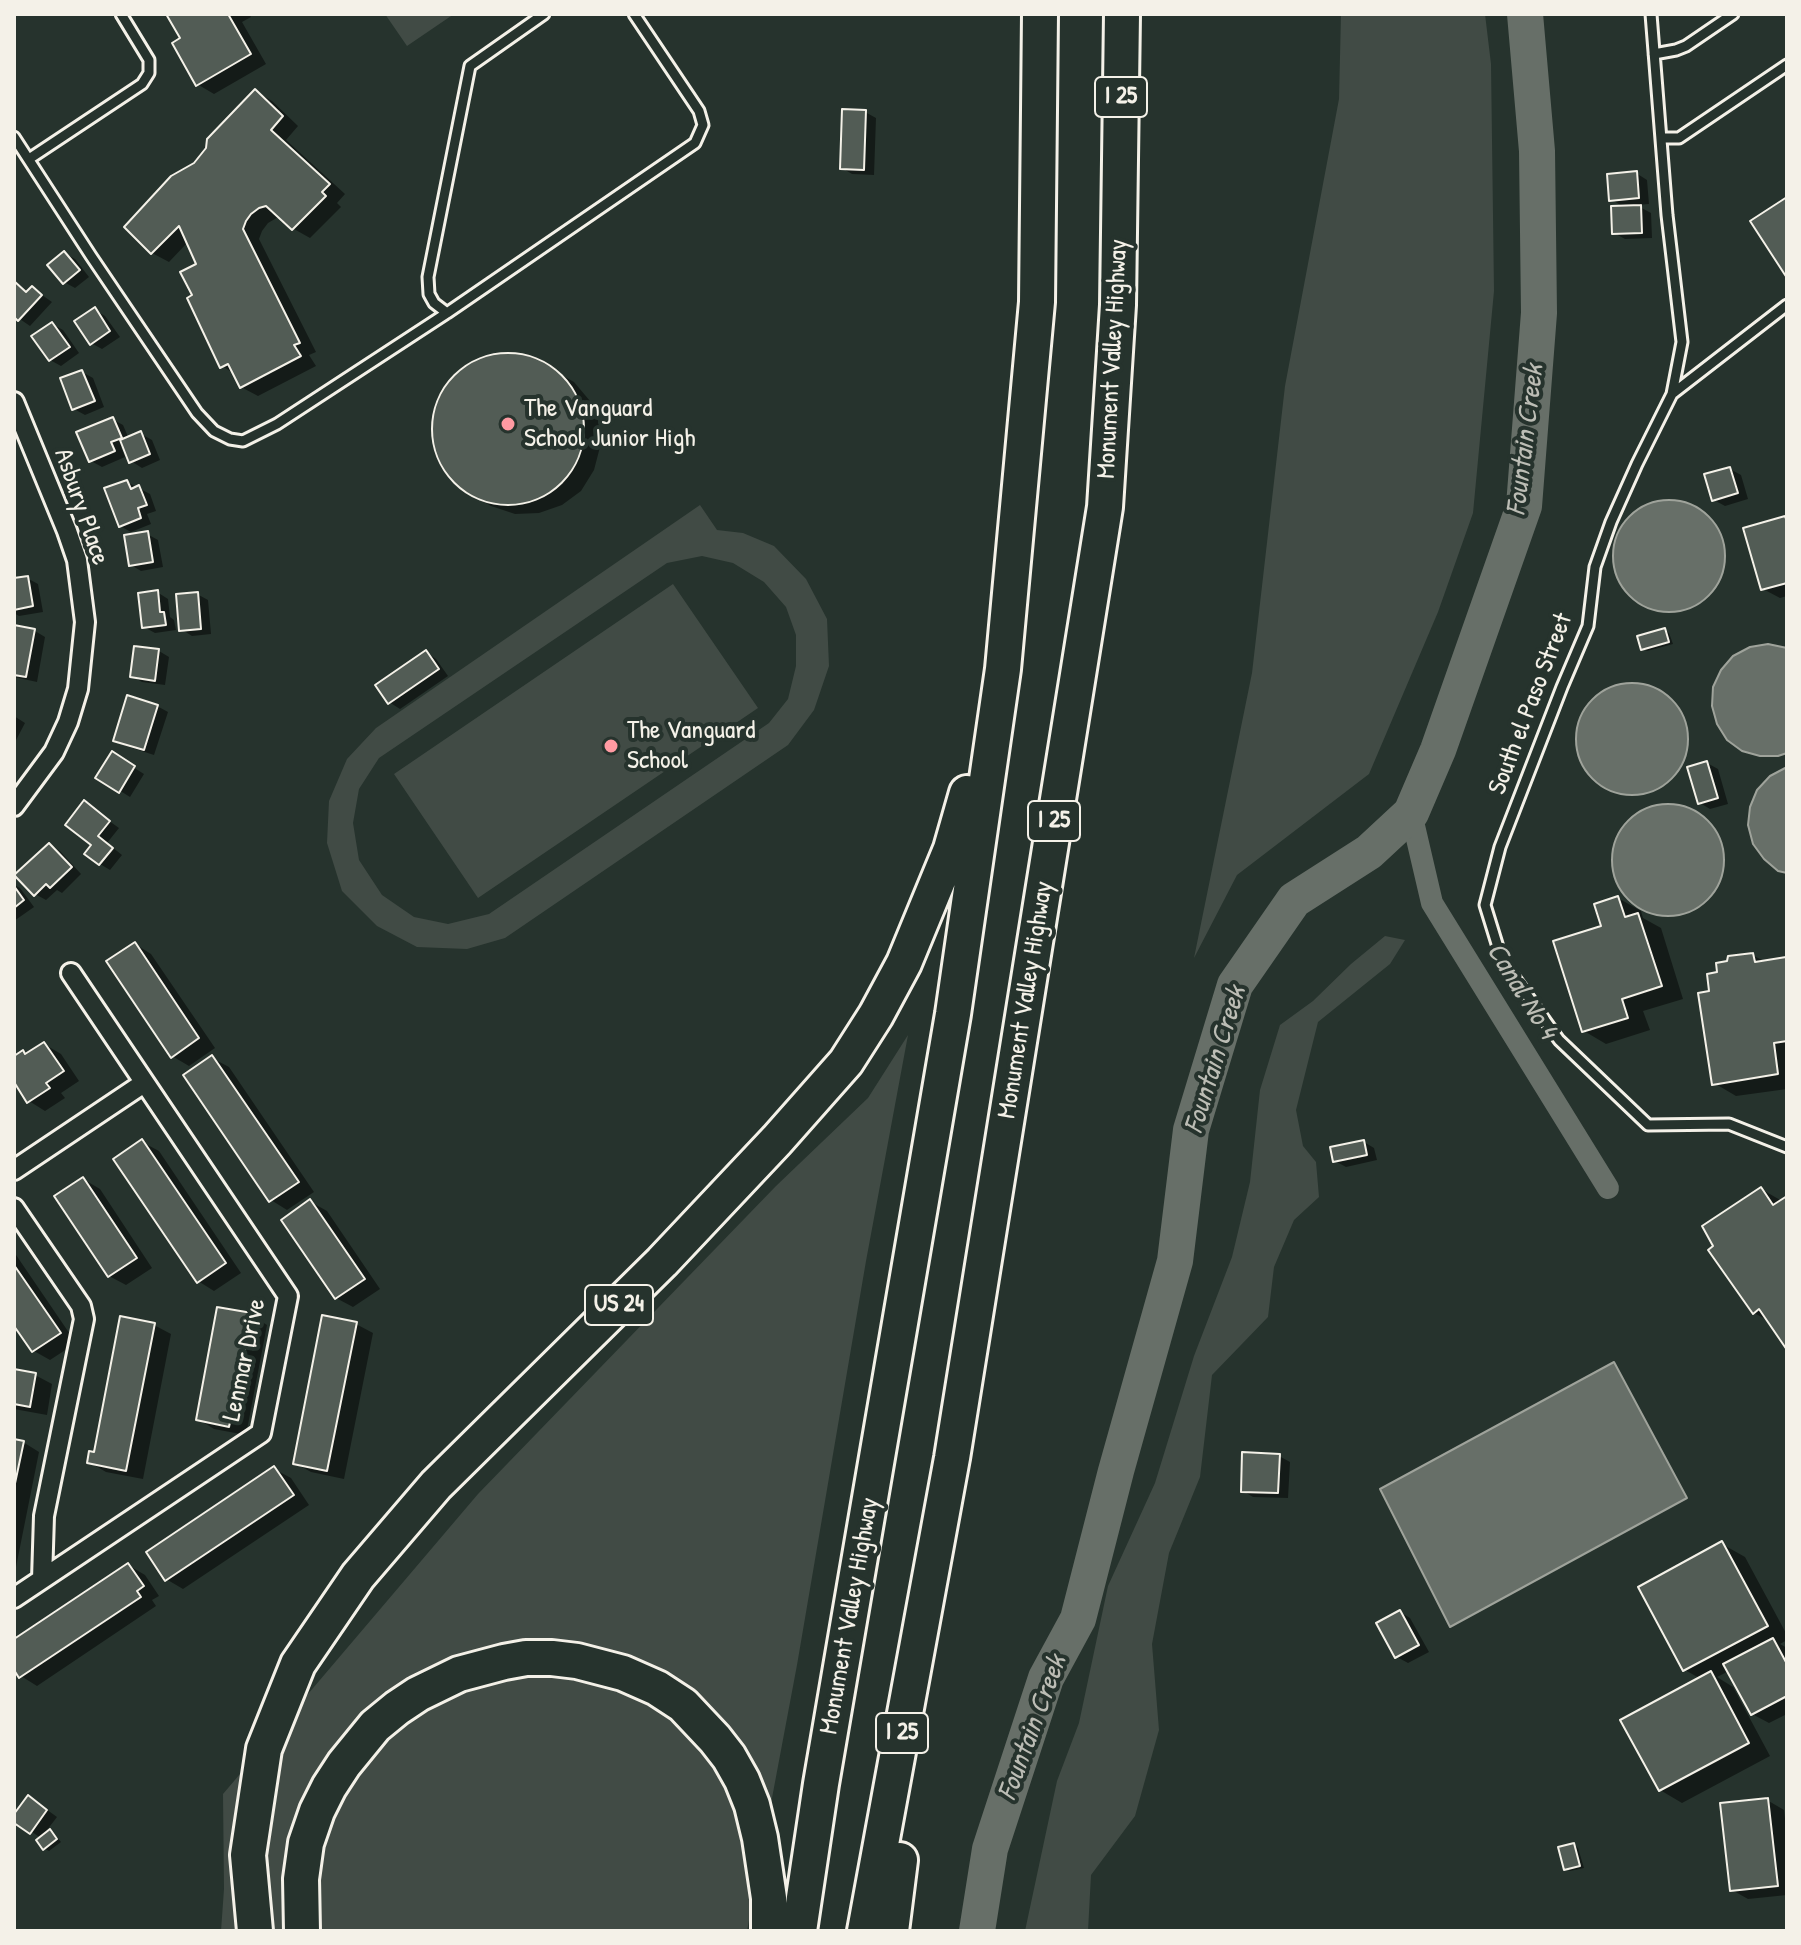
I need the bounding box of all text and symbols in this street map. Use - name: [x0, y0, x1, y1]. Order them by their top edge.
- road number: I 25: [1095, 77, 1147, 117]
- street label: Monument Valley Highway: [1091, 238, 1135, 480]
- water label: Fountain Creek: [1500, 363, 1552, 517]
- place label: The Vanguard School Junior High: [524, 393, 695, 454]
- marker: The Vanguard School Junior High: [499, 415, 517, 433]
- street label: Asbury Place: [47, 445, 115, 569]
- street label: South el Paso Street: [1482, 609, 1580, 799]
- place label: The Vanguard School: [627, 715, 755, 776]
- marker: The Vanguard School: [602, 737, 620, 755]
- road number: I 25: [1028, 801, 1080, 841]
- street label: Monument Valley Highway: [992, 879, 1060, 1121]
- water label: Canal No 4: [1478, 937, 1564, 1045]
- water label: Fountain Creek: [1178, 983, 1254, 1137]
- road number: US 24: [585, 1285, 653, 1325]
- street label: Lenmar Drive: [217, 1296, 273, 1424]
- street label: Monument Valley Highway: [814, 1495, 886, 1737]
- water label: Fountain Creek: [991, 1651, 1075, 1805]
- road number: I 25: [876, 1713, 928, 1753]

